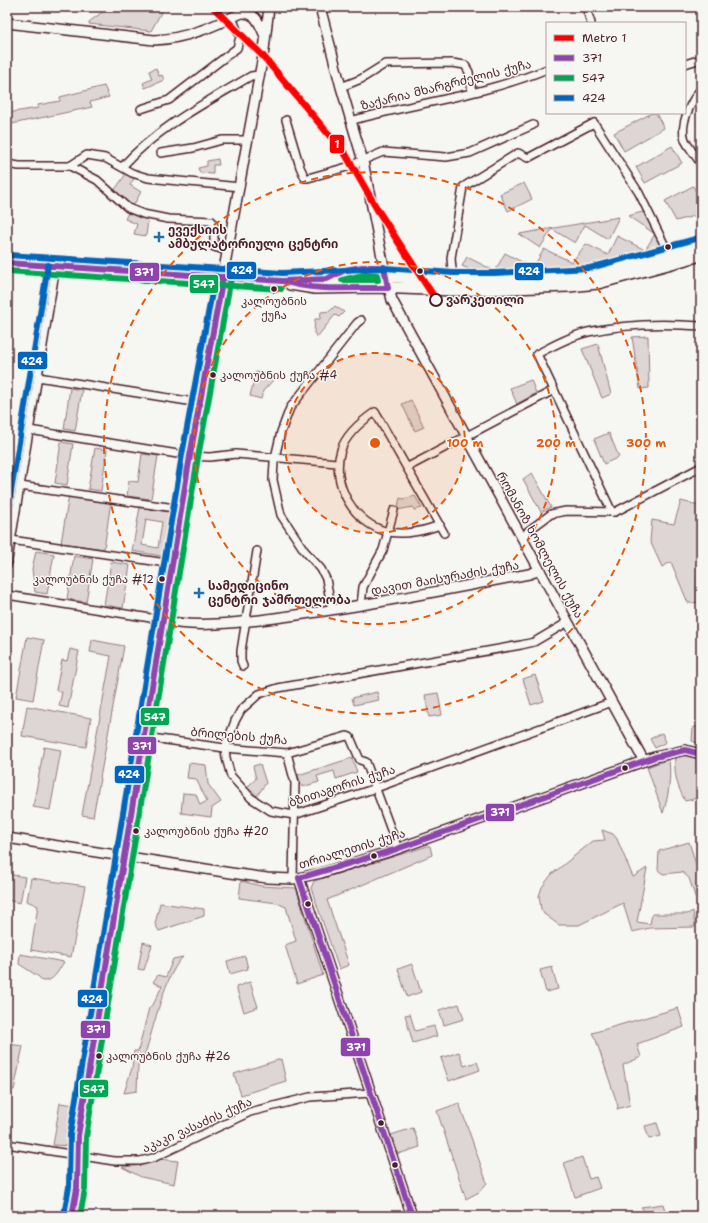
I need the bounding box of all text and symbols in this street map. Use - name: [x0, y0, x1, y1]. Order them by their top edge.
- legend: [546, 22, 686, 114]
- text: Metro 1: [582, 30, 627, 46]
- text: 371: [582, 50, 602, 66]
- street label: ზაქარია მხარგრძელის ქუჩა: [359, 56, 533, 114]
- text: 547: [582, 70, 605, 86]
- text: 424: [582, 90, 606, 106]
- line badge: 1: [329, 134, 345, 154]
- text: 1: [334, 137, 340, 152]
- place label: ევექსიის ამბულატორიული ცენტრი: [168, 222, 338, 252]
- marker: ევექსიის ამბულატორიული ცენტრი: [153, 231, 165, 243]
- unlabelled marker: [663, 242, 673, 252]
- line badge: 424: [226, 261, 257, 280]
- line badge: 371: [129, 262, 160, 282]
- line badge: 424: [514, 262, 544, 281]
- text: 424: [231, 263, 253, 278]
- text: 424: [518, 264, 540, 279]
- text: 371: [134, 265, 154, 280]
- unlabelled marker: [415, 266, 425, 276]
- line badge: 547: [189, 274, 219, 294]
- text: 547: [193, 277, 215, 292]
- marker: კალოუბნის ქუჩა: [269, 284, 279, 294]
- place label: ვარკეთილი: [446, 292, 524, 308]
- marker: ვარკეთილი: [429, 293, 443, 307]
- place label: კალოუბნის ქუჩა: [241, 294, 307, 323]
- line badge: 424: [17, 351, 48, 370]
- text: 424: [21, 354, 43, 369]
- place label: კალოუბნის ქუჩა #4: [220, 368, 338, 383]
- marker: კალოუბნის ქუჩა #4: [208, 370, 218, 380]
- text: 100 m: [447, 435, 484, 451]
- text: 200 m: [536, 435, 576, 451]
- text: 300 m: [626, 435, 666, 451]
- centre of rings: [368, 436, 382, 450]
- street label: რომანოზ ხომლელის ქუჩა: [493, 469, 587, 621]
- street label: დავით მაისურაძის ქუჩა: [370, 557, 520, 599]
- place label: კალოუბნის ქუჩა #12: [33, 572, 154, 587]
- marker: კალოუბნის ქუჩა #12: [157, 574, 167, 584]
- place label: სამედიცინო ცენტრი ჯამრთელობა: [208, 578, 351, 608]
- marker: სამედიცინო ცენტრი ჯამრთელობა: [193, 587, 205, 599]
- line badge: 547: [140, 707, 170, 726]
- text: 547: [144, 710, 166, 725]
- street label: ბრილების ქუჩა: [190, 724, 288, 748]
- line badge: 371: [127, 736, 157, 755]
- text: 371: [132, 739, 152, 754]
- street label: ბზითაგორის ქუჩა: [287, 761, 397, 811]
- unlabelled marker: [620, 763, 630, 773]
- line badge: 424: [114, 765, 145, 784]
- text: 424: [118, 767, 140, 782]
- line badge: 371: [485, 803, 515, 822]
- text: 371: [490, 805, 510, 820]
- place label: კალოუბნის ქუჩა #20: [144, 824, 269, 839]
- street label: თრიალეთის ქუჩა: [297, 825, 407, 873]
- marker: კალოუბნის ქუჩა #20: [131, 826, 141, 836]
- unlabelled marker: [369, 851, 379, 861]
- unlabelled marker: [303, 899, 313, 909]
- line badge: 424: [77, 989, 108, 1008]
- text: 424: [81, 992, 103, 1007]
- line badge: 371: [80, 1020, 111, 1039]
- text: 371: [86, 1022, 106, 1037]
- line badge: 371: [340, 1037, 371, 1057]
- text: 371: [346, 1040, 366, 1055]
- place label: კალოუბნის ქუჩა #26: [106, 1049, 230, 1064]
- marker: კალოუბნის ქუჩა #26: [94, 1051, 104, 1061]
- line badge: 547: [79, 1079, 109, 1098]
- text: 547: [83, 1082, 105, 1097]
- street label: აკაკი ვასაძის ქუჩა: [140, 1094, 254, 1156]
- unlabelled marker: [376, 1118, 386, 1128]
- unlabelled marker: [390, 1160, 400, 1170]

